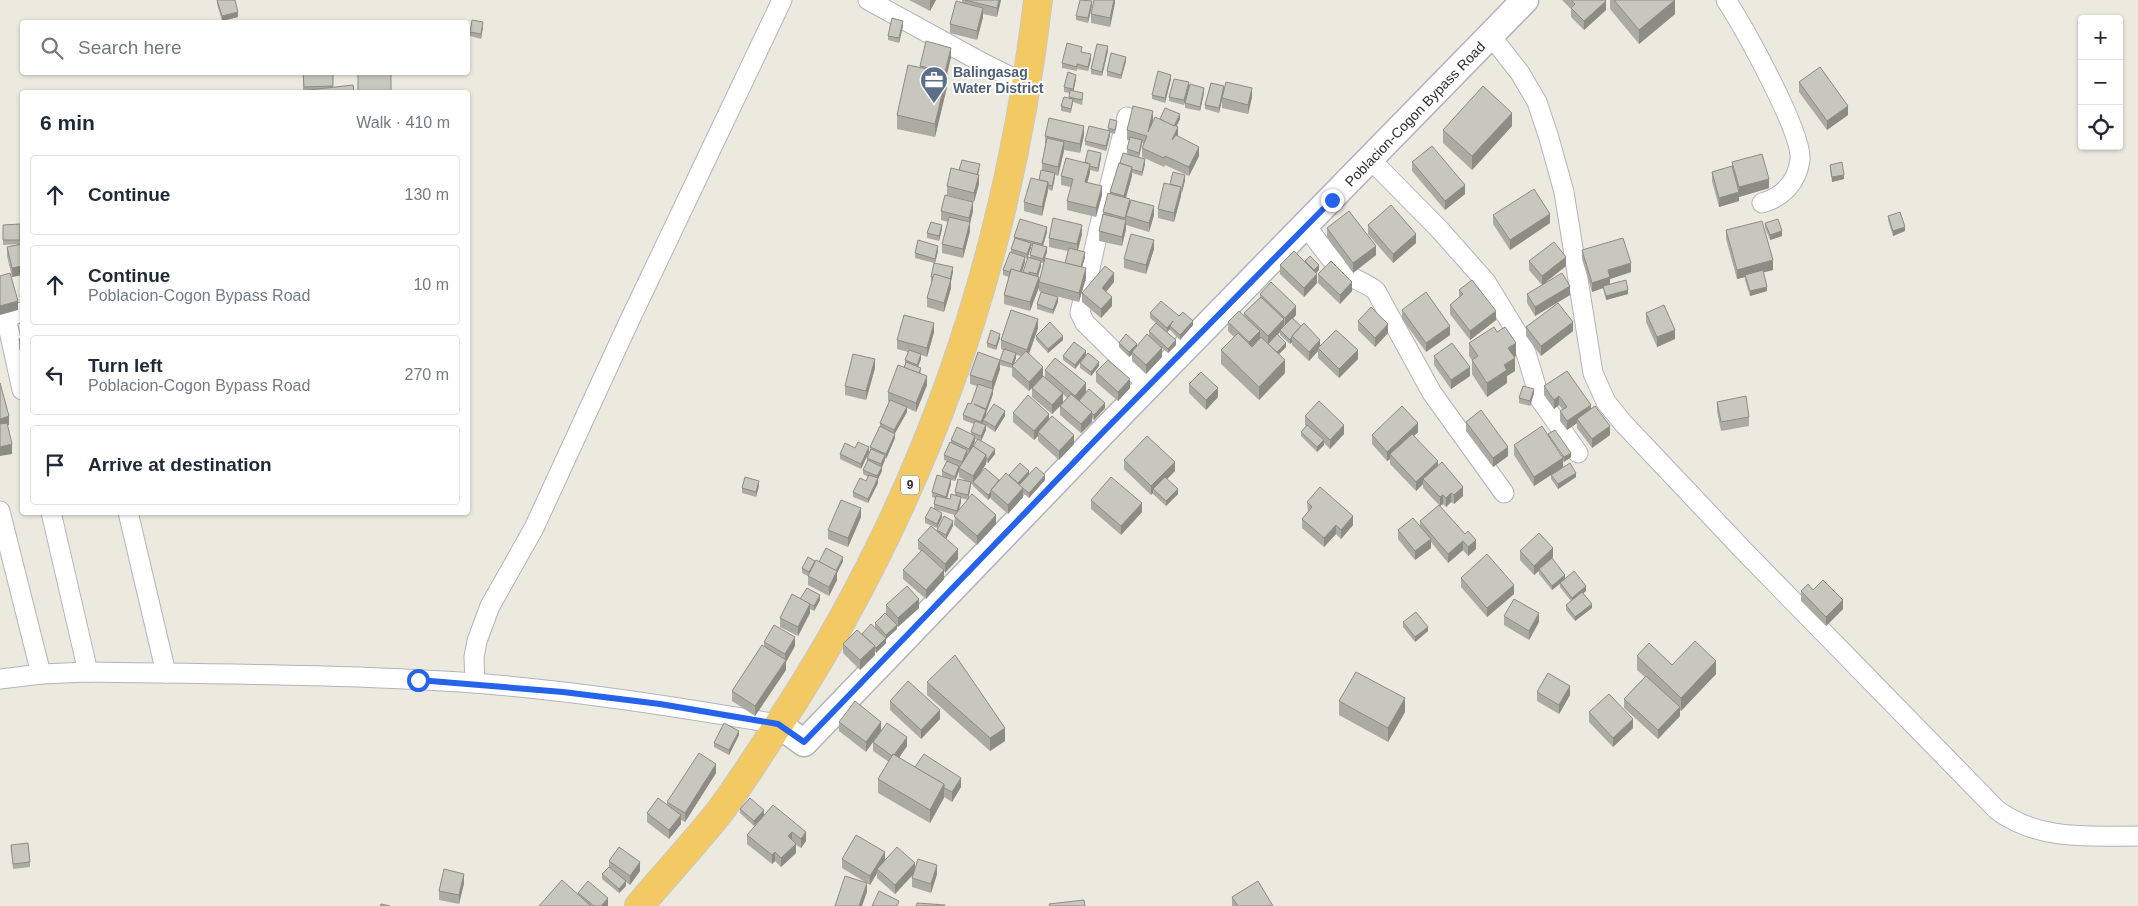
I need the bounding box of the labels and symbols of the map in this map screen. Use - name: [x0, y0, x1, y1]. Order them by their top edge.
- street label: Poblacion-Cogon Bypass Road: [1342, 38, 1488, 190]
- place label: Balingasag Water District: [953, 64, 1044, 96]
- office icon: Balingasag Water District: [919, 65, 949, 104]
- route end: [1321, 189, 1344, 212]
- road number: 9: [901, 476, 919, 494]
- route start: [407, 669, 430, 692]

